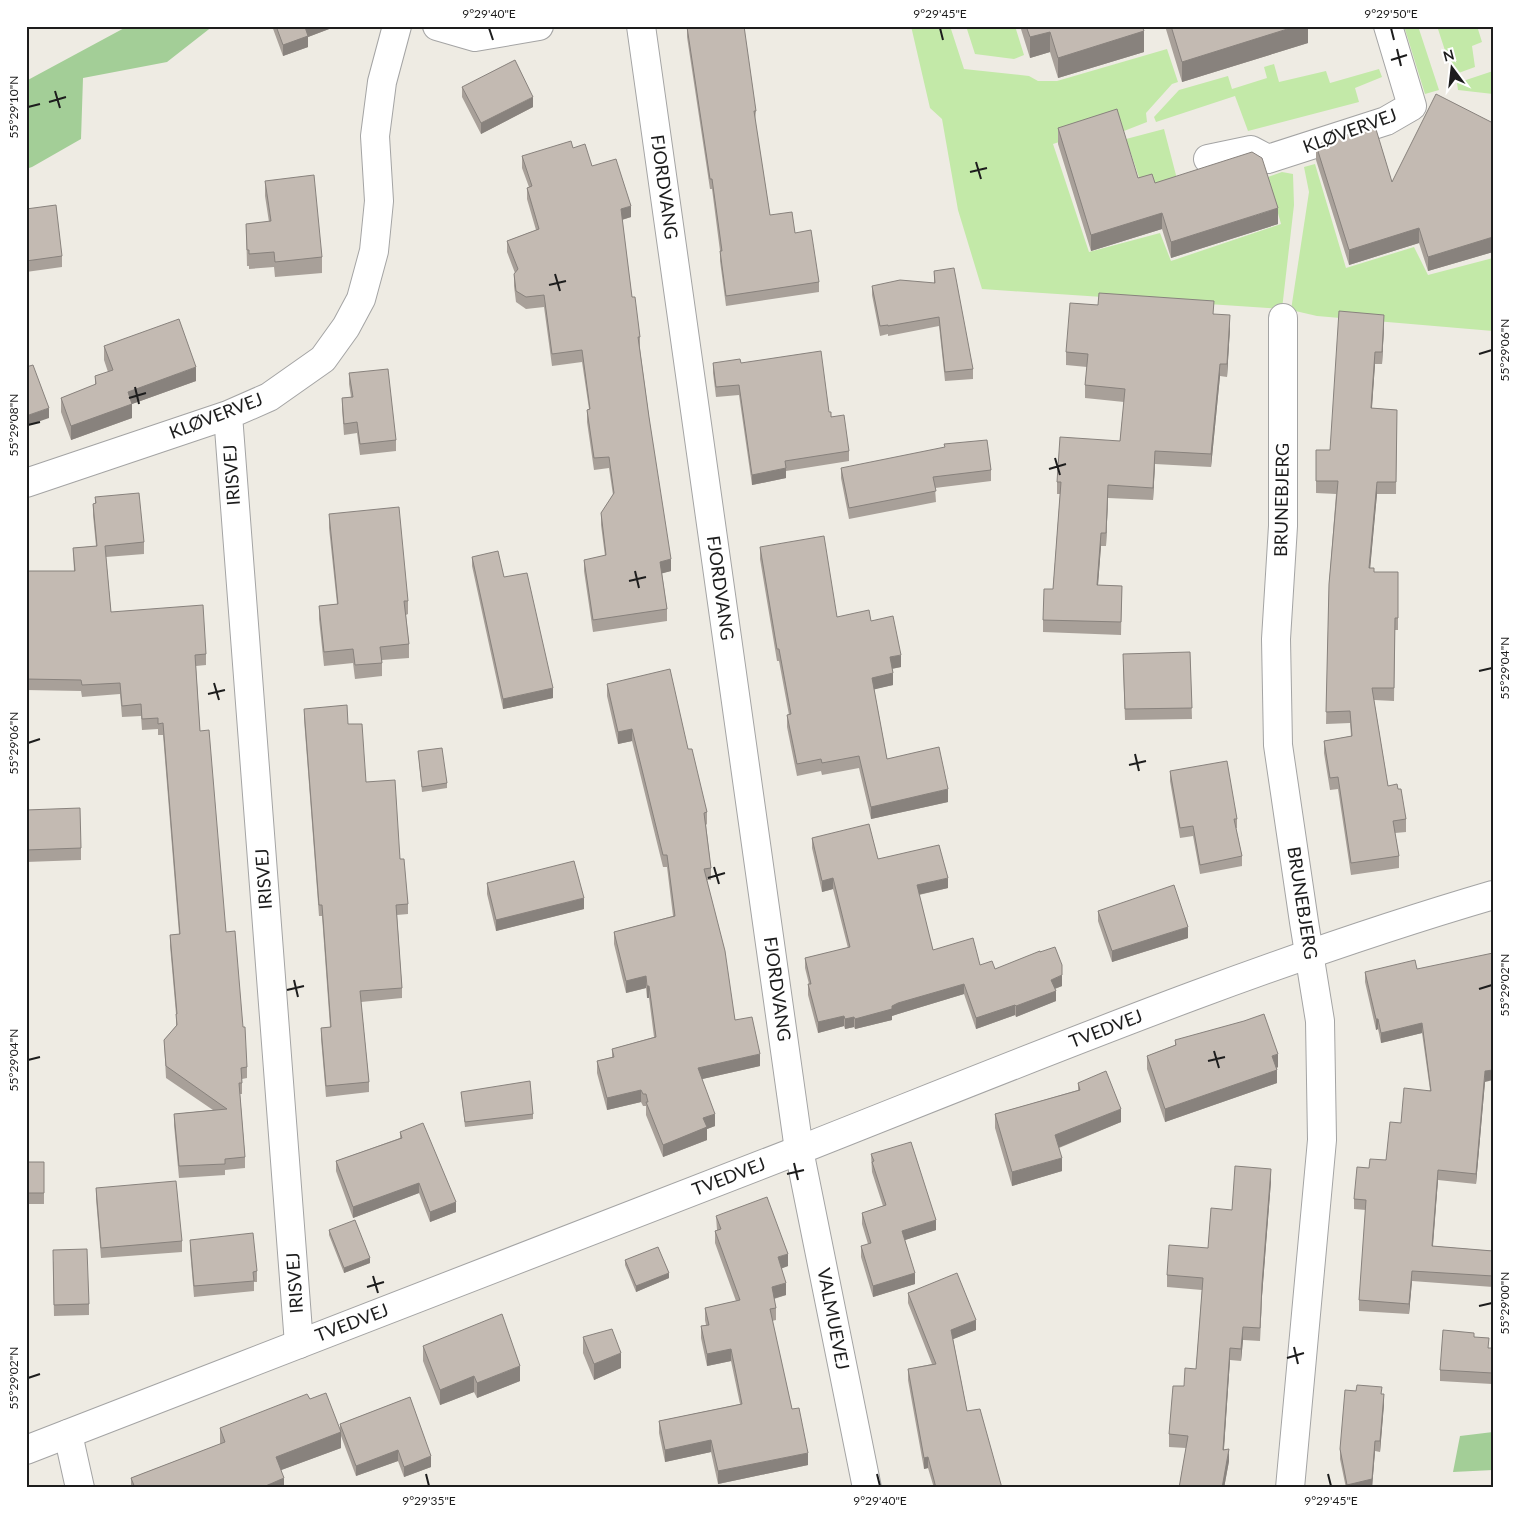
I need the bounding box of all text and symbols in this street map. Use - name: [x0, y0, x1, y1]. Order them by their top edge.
- text: 9°29'40"E: [462, 6, 516, 21]
- text: 9°29'45"E: [913, 6, 967, 21]
- text: 9°29'50"E: [1364, 6, 1418, 21]
- north arrow: [1426, 42, 1476, 92]
- text: N: [1441, 45, 1456, 65]
- text: 55°29'10"N: [6, 76, 21, 138]
- street label: KLØVERVEJ: [1300, 103, 1400, 157]
- street label: FJORDVANG: [647, 133, 683, 241]
- text: 55°29'06"N: [1497, 319, 1512, 381]
- street label: KLØVERVEJ: [166, 387, 265, 443]
- text: 55°29'08"N: [6, 394, 21, 456]
- street label: BRUNEBJERG: [1269, 443, 1293, 557]
- street label: IRISVEJ: [218, 444, 244, 506]
- street label: FJORDVANG: [703, 534, 739, 642]
- text: 55°29'04"N: [1497, 637, 1512, 699]
- text: 55°29'06"N: [6, 712, 21, 774]
- street label: BRUNEBJERG: [1283, 845, 1323, 961]
- street label: IRISVEJ: [250, 848, 276, 910]
- street label: FJORDVANG: [760, 935, 796, 1043]
- text: 55°29'02"N: [1497, 954, 1512, 1016]
- street label: TVEDVEJ: [1066, 1004, 1145, 1052]
- text: 55°29'04"N: [6, 1029, 21, 1091]
- street label: TVEDVEJ: [689, 1152, 768, 1200]
- street label: IRISVEJ: [281, 1252, 307, 1314]
- street label: VALMUEVEJ: [813, 1266, 855, 1372]
- text: 55°29'00"N: [1497, 1272, 1512, 1334]
- street label: TVEDVEJ: [312, 1298, 391, 1346]
- text: 55°29'02"N: [6, 1347, 21, 1409]
- text: 9°29'35"E: [402, 1493, 456, 1508]
- text: 9°29'40"E: [853, 1493, 907, 1508]
- text: 9°29'45"E: [1304, 1493, 1358, 1508]

